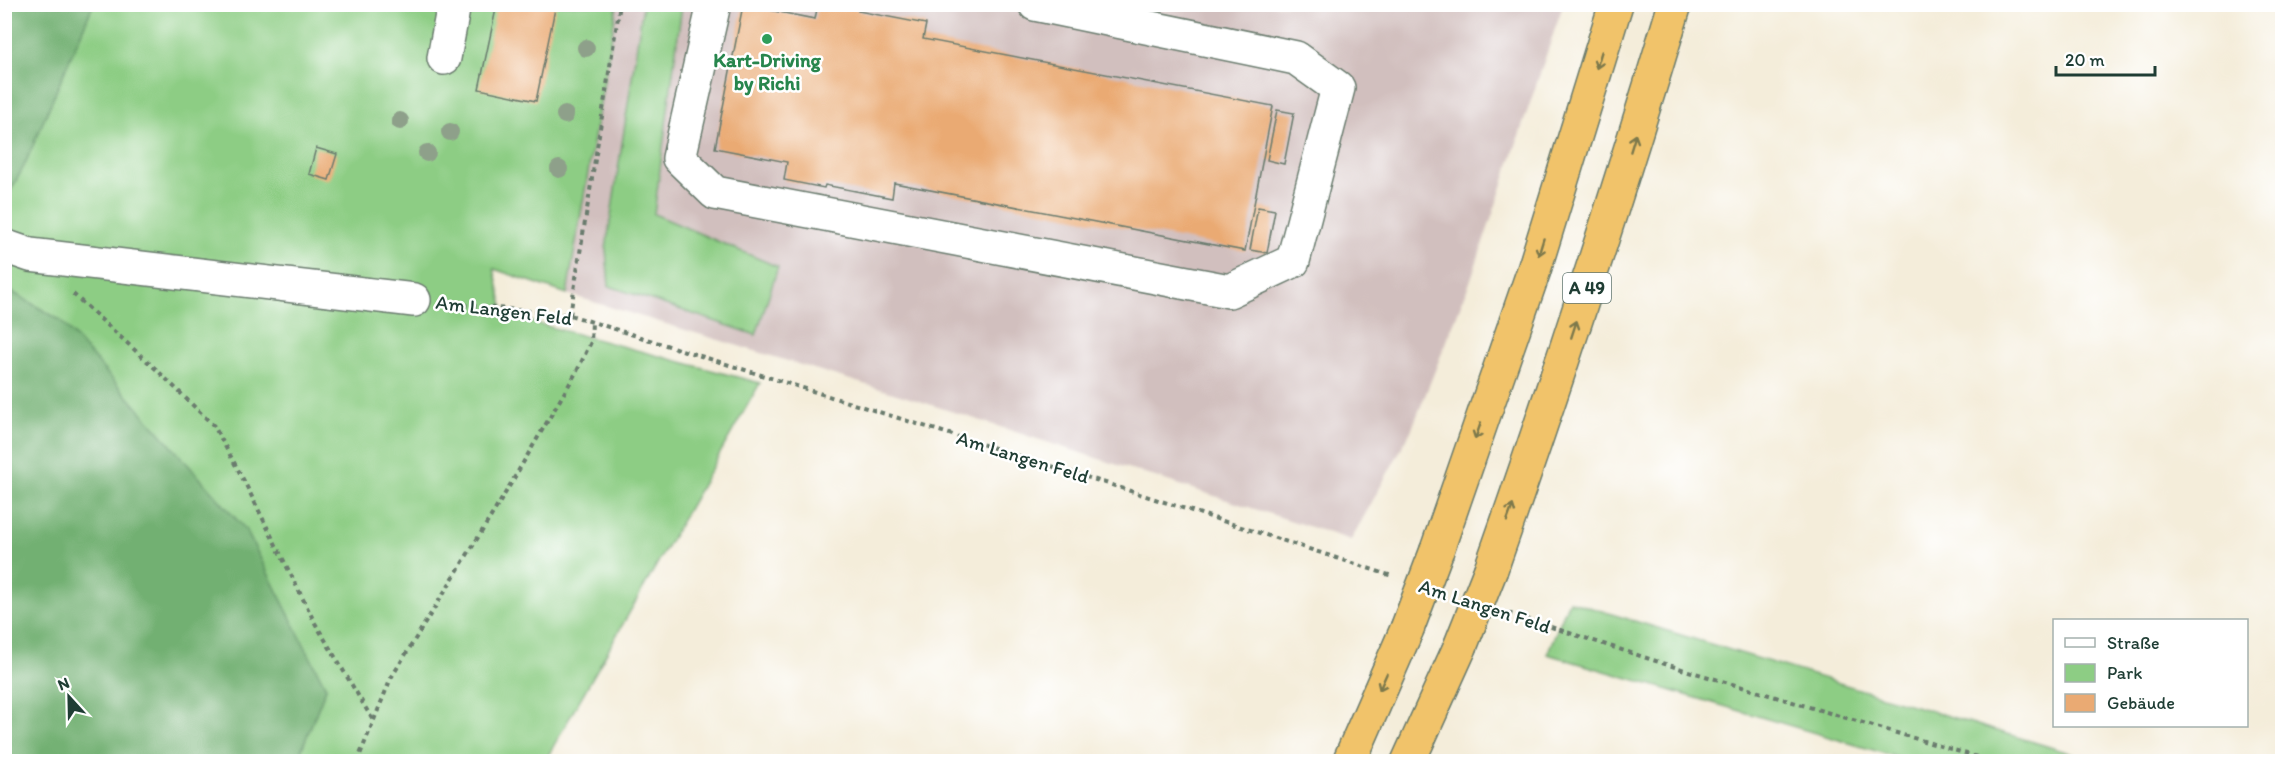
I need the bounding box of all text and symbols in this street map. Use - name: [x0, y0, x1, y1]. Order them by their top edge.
- marker: Kart-Driving by Richi: [760, 32, 774, 46]
- scale bar: [2056, 39, 2155, 77]
- place label: Kart-Driving by Richi: [713, 48, 822, 96]
- text: 20 m: [2065, 49, 2105, 71]
- one-way arrow: [1592, 50, 1603, 69]
- one-way arrow: [1628, 134, 1639, 153]
- one-way arrow: [1535, 237, 1546, 256]
- road number: A 49: [1563, 273, 1611, 303]
- street label: Am Langen Feld: [434, 290, 574, 330]
- one-way arrow: [1569, 320, 1580, 339]
- one-way arrow: [1472, 421, 1483, 440]
- street label: Am Langen Feld: [954, 425, 1092, 489]
- one-way arrow: [1506, 505, 1517, 523]
- street label: Am Langen Feld: [1416, 573, 1554, 639]
- legend: [2053, 619, 2248, 727]
- text: Straße: [2107, 632, 2160, 654]
- text: Park: [2107, 662, 2142, 684]
- north arrow: [39, 667, 99, 727]
- text: N: [55, 673, 72, 694]
- one-way arrow: [1377, 673, 1389, 691]
- text: Gebäude: [2107, 692, 2175, 714]

